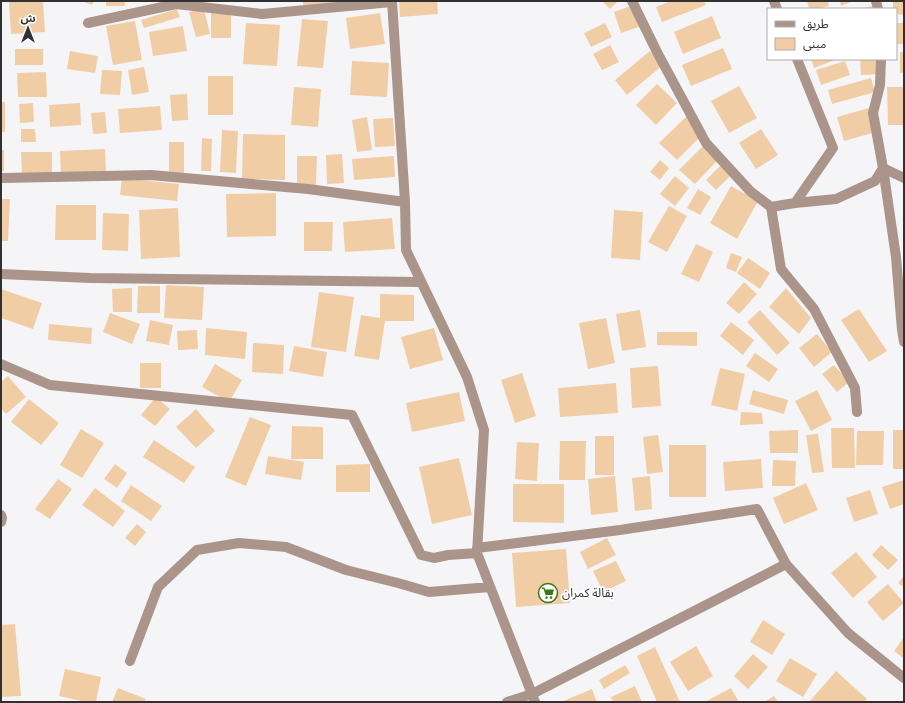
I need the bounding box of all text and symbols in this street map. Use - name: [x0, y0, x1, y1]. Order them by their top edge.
- north arrow: [8, 8, 48, 48]
- legend: [767, 8, 897, 60]
- text: ش: [20, 11, 36, 26]
- text: طريق: [803, 16, 829, 32]
- text: مبنى: [803, 36, 826, 52]
- supermarket icon: بقالة كمران: [537, 582, 559, 604]
- place label: بقالة كمران: [562, 585, 614, 601]

